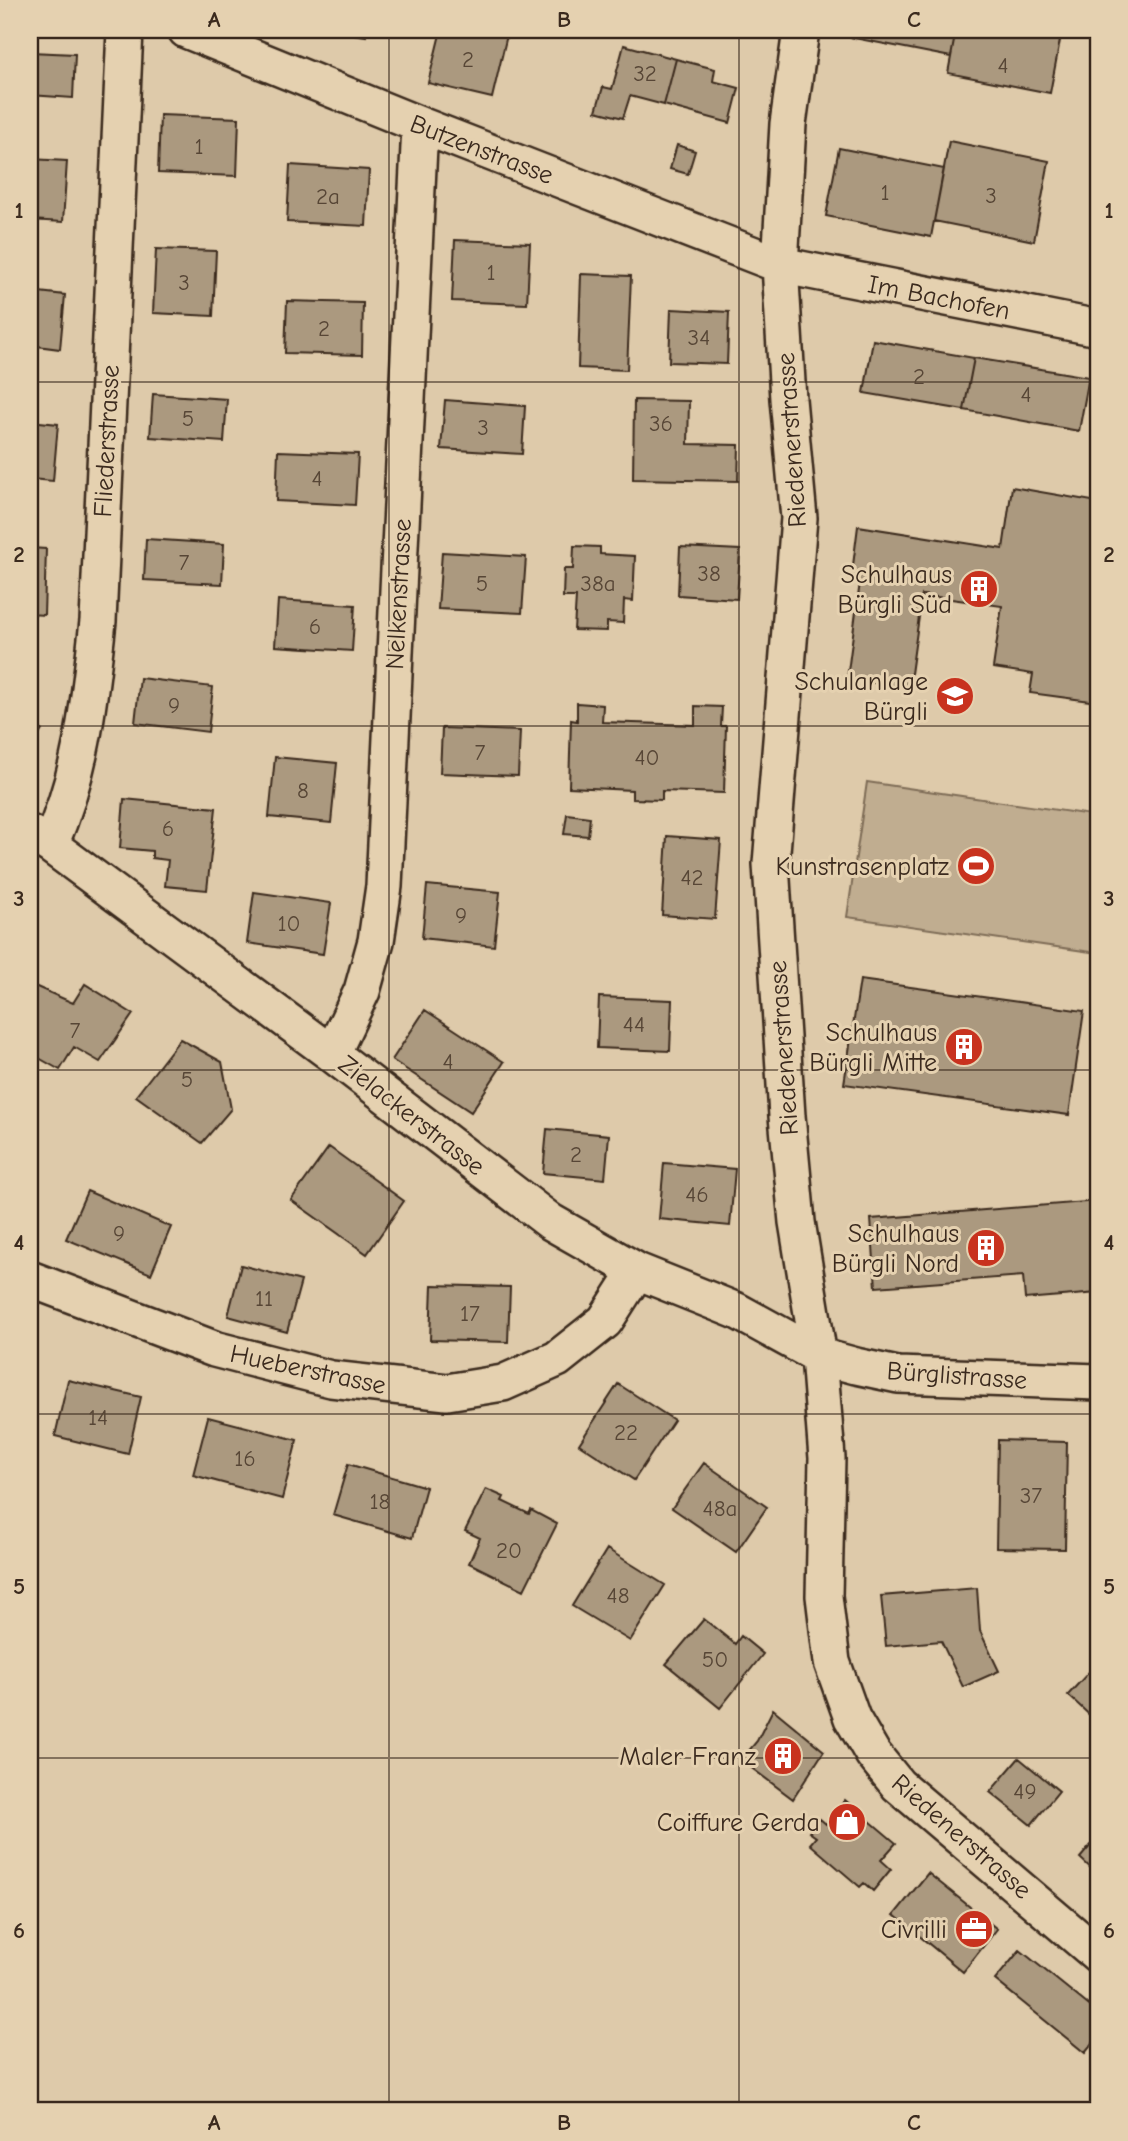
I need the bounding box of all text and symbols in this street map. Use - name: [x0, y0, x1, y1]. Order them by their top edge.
- text: A: [208, 6, 221, 33]
- text: B: [557, 6, 571, 33]
- text: C: [907, 6, 921, 33]
- house number: 2: [462, 46, 474, 73]
- house number: 4: [997, 52, 1009, 79]
- house number: 32: [633, 60, 657, 87]
- street label: Butzenstrasse: [406, 109, 558, 191]
- house number: 1: [194, 133, 204, 160]
- house number: 1: [880, 179, 890, 206]
- house number: 3: [985, 182, 997, 209]
- house number: 2a: [316, 183, 340, 210]
- text: 1: [14, 197, 24, 224]
- text: 1: [1104, 197, 1114, 224]
- house number: 1: [486, 259, 496, 286]
- house number: 3: [178, 269, 190, 296]
- street label: Im Bachofen: [865, 269, 1012, 326]
- house number: 2: [318, 315, 330, 342]
- house number: 34: [688, 324, 710, 351]
- street label: Riedenerstrasse: [771, 352, 813, 528]
- house number: 2: [913, 363, 925, 390]
- street label: Fliederstrasse: [88, 364, 126, 518]
- house number: 4: [1020, 381, 1032, 408]
- house number: 5: [182, 405, 194, 432]
- house number: 36: [649, 410, 673, 437]
- house number: 3: [477, 414, 489, 441]
- house number: 4: [311, 465, 323, 492]
- street label: Nelkenstrasse: [380, 518, 418, 670]
- text: 2: [13, 541, 25, 568]
- text: 2: [1103, 541, 1115, 568]
- house number: 7: [179, 549, 190, 576]
- house number: 38: [697, 560, 721, 587]
- place label: Schulhaus Bürgli Süd: [838, 560, 952, 620]
- building icon: Schulhaus Bürgli Süd: [958, 568, 1000, 610]
- house number: 5: [476, 570, 488, 597]
- house number: 38a: [580, 570, 616, 597]
- house number: 6: [309, 613, 321, 640]
- place label: Schulanlage Bürgli: [794, 667, 928, 727]
- school or university icon: Schulanlage Bürgli: [934, 675, 976, 717]
- house number: 9: [168, 692, 180, 719]
- house number: 7: [475, 739, 486, 766]
- house number: 40: [634, 744, 660, 771]
- house number: 8: [297, 777, 309, 804]
- house number: 6: [162, 815, 174, 842]
- sports icon: Kunstrasenplatz: [955, 845, 997, 887]
- place label: Kunstrasenplatz: [776, 852, 949, 882]
- house number: 42: [680, 864, 704, 891]
- text: 3: [13, 885, 25, 912]
- text: 3: [1103, 885, 1115, 912]
- house number: 9: [455, 902, 467, 929]
- house number: 10: [277, 910, 301, 937]
- street label: Riedenerstrasse: [763, 960, 805, 1136]
- house number: 44: [623, 1011, 645, 1038]
- house number: 7: [70, 1017, 81, 1044]
- place label: Schulhaus Bürgli Mitte: [809, 1018, 937, 1078]
- building icon: Schulhaus Bürgli Mitte: [943, 1026, 985, 1068]
- house number: 4: [442, 1048, 454, 1075]
- street label: Zielackerstrasse: [332, 1049, 490, 1182]
- house number: 5: [181, 1066, 193, 1093]
- house number: 2: [570, 1141, 582, 1168]
- house number: 46: [685, 1181, 709, 1208]
- place label: Schulhaus Bürgli Nord: [832, 1219, 959, 1279]
- house number: 9: [113, 1220, 125, 1247]
- building icon: Schulhaus Bürgli Nord: [965, 1227, 1007, 1269]
- text: 4: [14, 1229, 25, 1256]
- text: 4: [1104, 1229, 1115, 1256]
- house number: 11: [255, 1285, 273, 1312]
- house number: 17: [460, 1300, 480, 1327]
- street label: Hueberstrasse: [227, 1339, 388, 1401]
- street label: Bürglistrasse: [886, 1356, 1028, 1396]
- house number: 14: [88, 1404, 108, 1431]
- house number: 22: [614, 1419, 638, 1446]
- house number: 16: [234, 1445, 256, 1472]
- house number: 37: [1020, 1482, 1042, 1509]
- house number: 18: [370, 1488, 390, 1515]
- house number: 48a: [703, 1495, 737, 1522]
- house number: 20: [496, 1537, 522, 1564]
- text: 5: [13, 1573, 25, 1600]
- text: 5: [1103, 1573, 1115, 1600]
- house number: 48: [607, 1582, 629, 1609]
- house number: 50: [702, 1646, 728, 1673]
- building icon: Maler Franz: [762, 1735, 804, 1777]
- place label: Maler Franz: [619, 1742, 756, 1772]
- street label: Riedenerstrasse: [885, 1768, 1037, 1905]
- house number: 49: [1013, 1778, 1037, 1805]
- shop icon: Coiffure Gerda: [826, 1801, 868, 1843]
- place label: Coiffure Gerda: [657, 1808, 820, 1838]
- office icon: Civrilli: [953, 1908, 995, 1950]
- place label: Civrilli: [881, 1915, 947, 1945]
- text: 6: [13, 1917, 25, 1944]
- text: 6: [1103, 1917, 1115, 1944]
- text: A: [208, 2109, 221, 2136]
- text: B: [557, 2109, 571, 2136]
- text: C: [907, 2109, 921, 2136]

